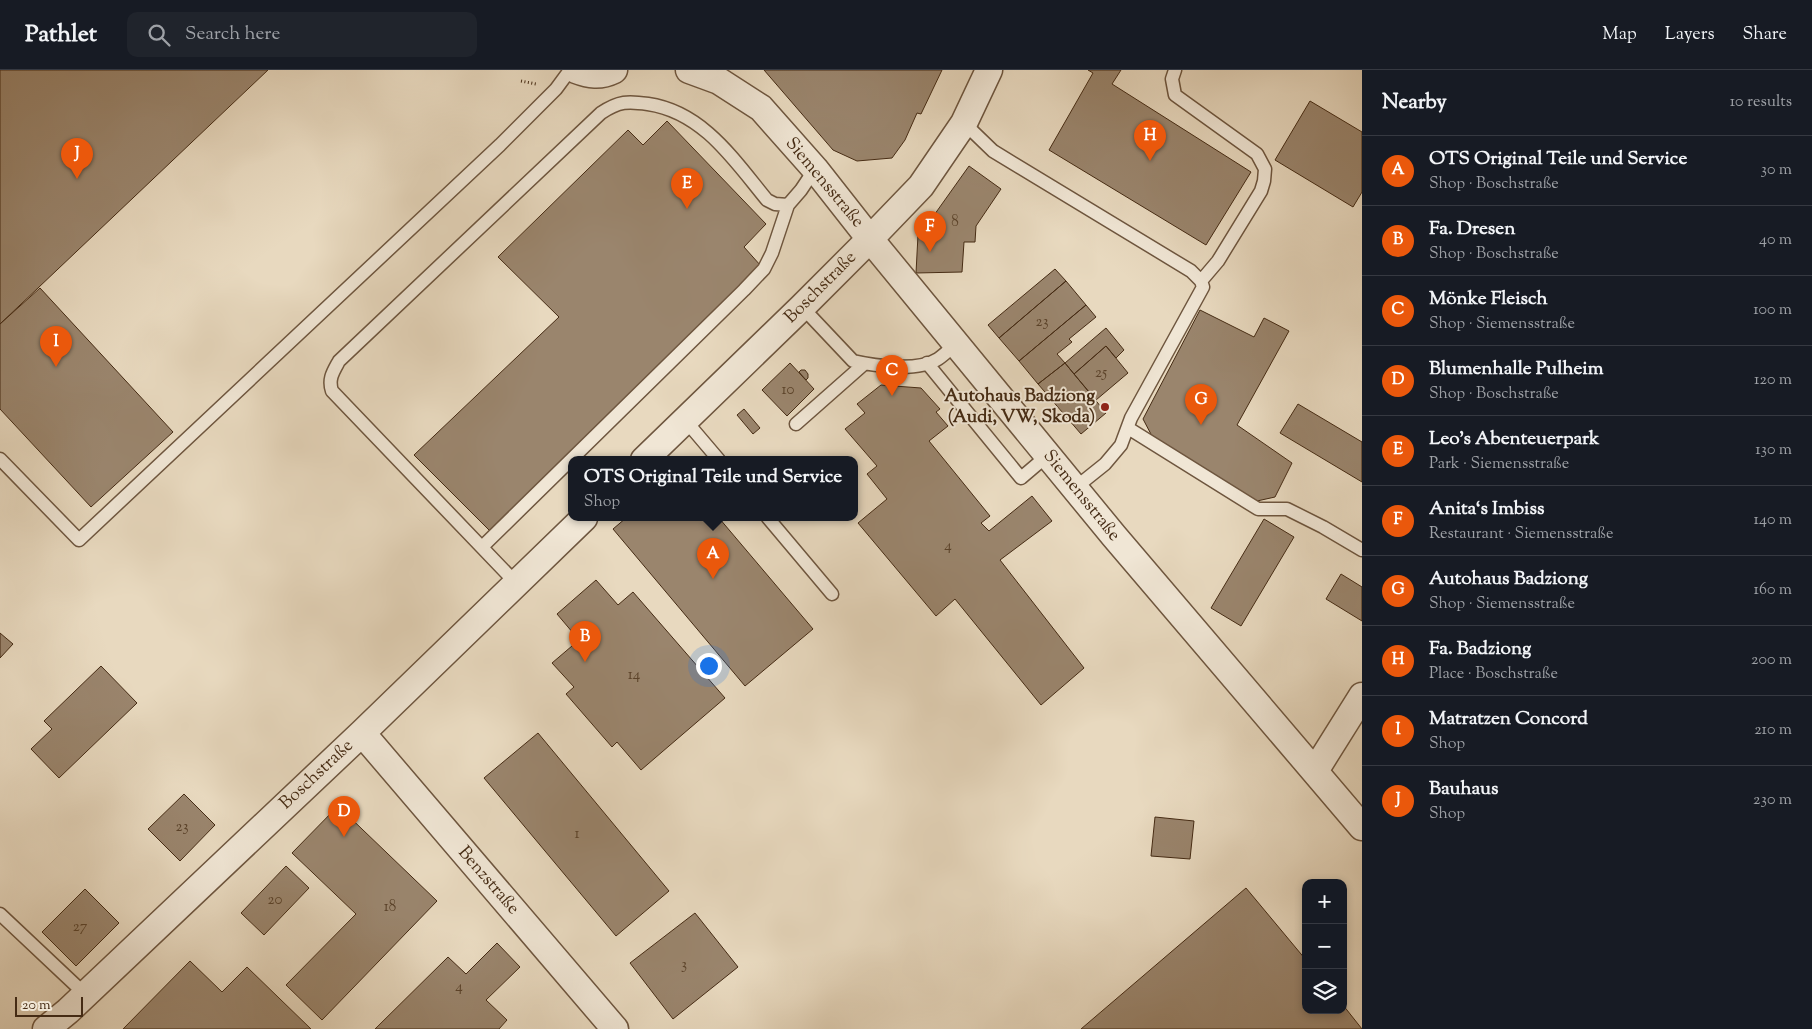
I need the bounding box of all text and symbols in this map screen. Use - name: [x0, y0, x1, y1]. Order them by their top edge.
- search box: [127, 12, 477, 57]
- text: Pathlet: [25, 18, 97, 52]
- icon: search: [145, 21, 173, 49]
- text: Search here: [185, 21, 280, 48]
- text: Map: [1602, 22, 1637, 48]
- text: Layers: [1665, 22, 1715, 48]
- text: Share: [1743, 22, 1787, 48]
- text: Nearby: [1382, 88, 1447, 118]
- text: 10 results: [1730, 91, 1792, 114]
- pin: H: [1134, 120, 1166, 161]
- street label: Siemensstraße: [778, 132, 870, 234]
- pin: J: [61, 138, 93, 179]
- text: OTS Original Teile und Service: [1429, 146, 1687, 173]
- text: A: [1392, 159, 1405, 182]
- text: 30 m: [1761, 159, 1792, 182]
- pin: E: [671, 168, 703, 209]
- text: Shop · Boschstraße: [1429, 173, 1559, 196]
- pin: F: [914, 211, 946, 252]
- house number: 8: [951, 212, 959, 233]
- text: Fa. Dresen: [1429, 216, 1515, 243]
- text: B: [1393, 229, 1403, 252]
- text: 40 m: [1759, 229, 1792, 252]
- text: Shop · Boschstraße: [1429, 243, 1559, 266]
- street label: Boschstraße: [779, 246, 863, 330]
- text: Mönke Fleisch: [1429, 286, 1548, 313]
- text: C: [1392, 299, 1404, 322]
- text: 100 m: [1753, 299, 1792, 322]
- house number: 23: [1035, 312, 1049, 333]
- text: Shop · Siemensstraße: [1429, 313, 1575, 336]
- pin: I: [40, 326, 72, 367]
- pin: C: [876, 355, 908, 396]
- text: Blumenhalle Pulheim: [1429, 356, 1603, 383]
- house number: 25: [1095, 363, 1107, 384]
- text: D: [1392, 369, 1404, 392]
- text: 120 m: [1754, 369, 1792, 392]
- house number: 10: [782, 380, 795, 401]
- text: Shop · Boschstraße: [1429, 383, 1559, 406]
- place label: Autohaus Badziong (Audi, VW, Skoda): [944, 384, 1095, 431]
- pin: G: [1185, 384, 1217, 425]
- marker: Autohaus Badziong (Audi, VW, Skoda): [1099, 401, 1111, 413]
- text: Leo's Abenteuerpark: [1429, 426, 1599, 453]
- text: E: [1393, 439, 1403, 462]
- text: 130 m: [1755, 439, 1792, 462]
- street label: Siemensstraße: [1036, 445, 1126, 547]
- text: Park · Siemensstraße: [1429, 453, 1569, 476]
- popup: [568, 456, 858, 521]
- text: OTS Original Teile und Service: [584, 464, 842, 491]
- text: Shop: [584, 491, 620, 514]
- text: Anita‘s Imbiss: [1429, 496, 1544, 523]
- text: F: [1394, 509, 1402, 532]
- text: 140 m: [1754, 509, 1792, 532]
- text: Restaurant · Siemensstraße: [1429, 523, 1613, 546]
- house number: 4: [944, 536, 952, 557]
- pin: A: [697, 538, 729, 579]
- text: Autohaus Badziong: [1429, 566, 1588, 593]
- text: G: [1391, 579, 1405, 602]
- text: 160 m: [1754, 579, 1792, 602]
- text: Shop · Siemensstraße: [1429, 593, 1575, 616]
- pin: B: [569, 621, 601, 662]
- text: Fa. Badziong: [1429, 636, 1531, 663]
- text: H: [1392, 649, 1404, 672]
- text: 200 m: [1751, 649, 1792, 672]
- your location: [696, 653, 722, 679]
- text: Place · Boschstraße: [1429, 663, 1558, 686]
- house number: 14: [628, 665, 641, 686]
- text: Matratzen Concord: [1429, 706, 1588, 733]
- text: I: [1395, 719, 1401, 742]
- text: 210 m: [1754, 719, 1792, 742]
- text: Shop: [1429, 733, 1465, 756]
- street label: Boschstraße: [274, 734, 360, 816]
- text: Bauhaus: [1429, 776, 1498, 803]
- text: J: [1396, 789, 1400, 812]
- text: 230 m: [1753, 789, 1792, 812]
- pin: D: [328, 796, 360, 837]
- text: Shop: [1429, 803, 1465, 826]
- house number: 23: [175, 817, 189, 838]
- house number: 1: [574, 824, 580, 845]
- street label: Benzstraße: [451, 841, 525, 921]
- map controls: [1302, 879, 1347, 1014]
- button: +: [1302, 879, 1347, 924]
- house number: 20: [268, 890, 283, 911]
- house number: 18: [384, 897, 396, 918]
- house number: 27: [73, 917, 88, 938]
- button: −: [1302, 924, 1347, 969]
- house number: 3: [681, 955, 687, 976]
- button: layers: [1302, 969, 1347, 1014]
- house number: 4: [455, 977, 463, 998]
- scale bar: [15, 994, 82, 1017]
- text: 20 m: [22, 996, 51, 1016]

